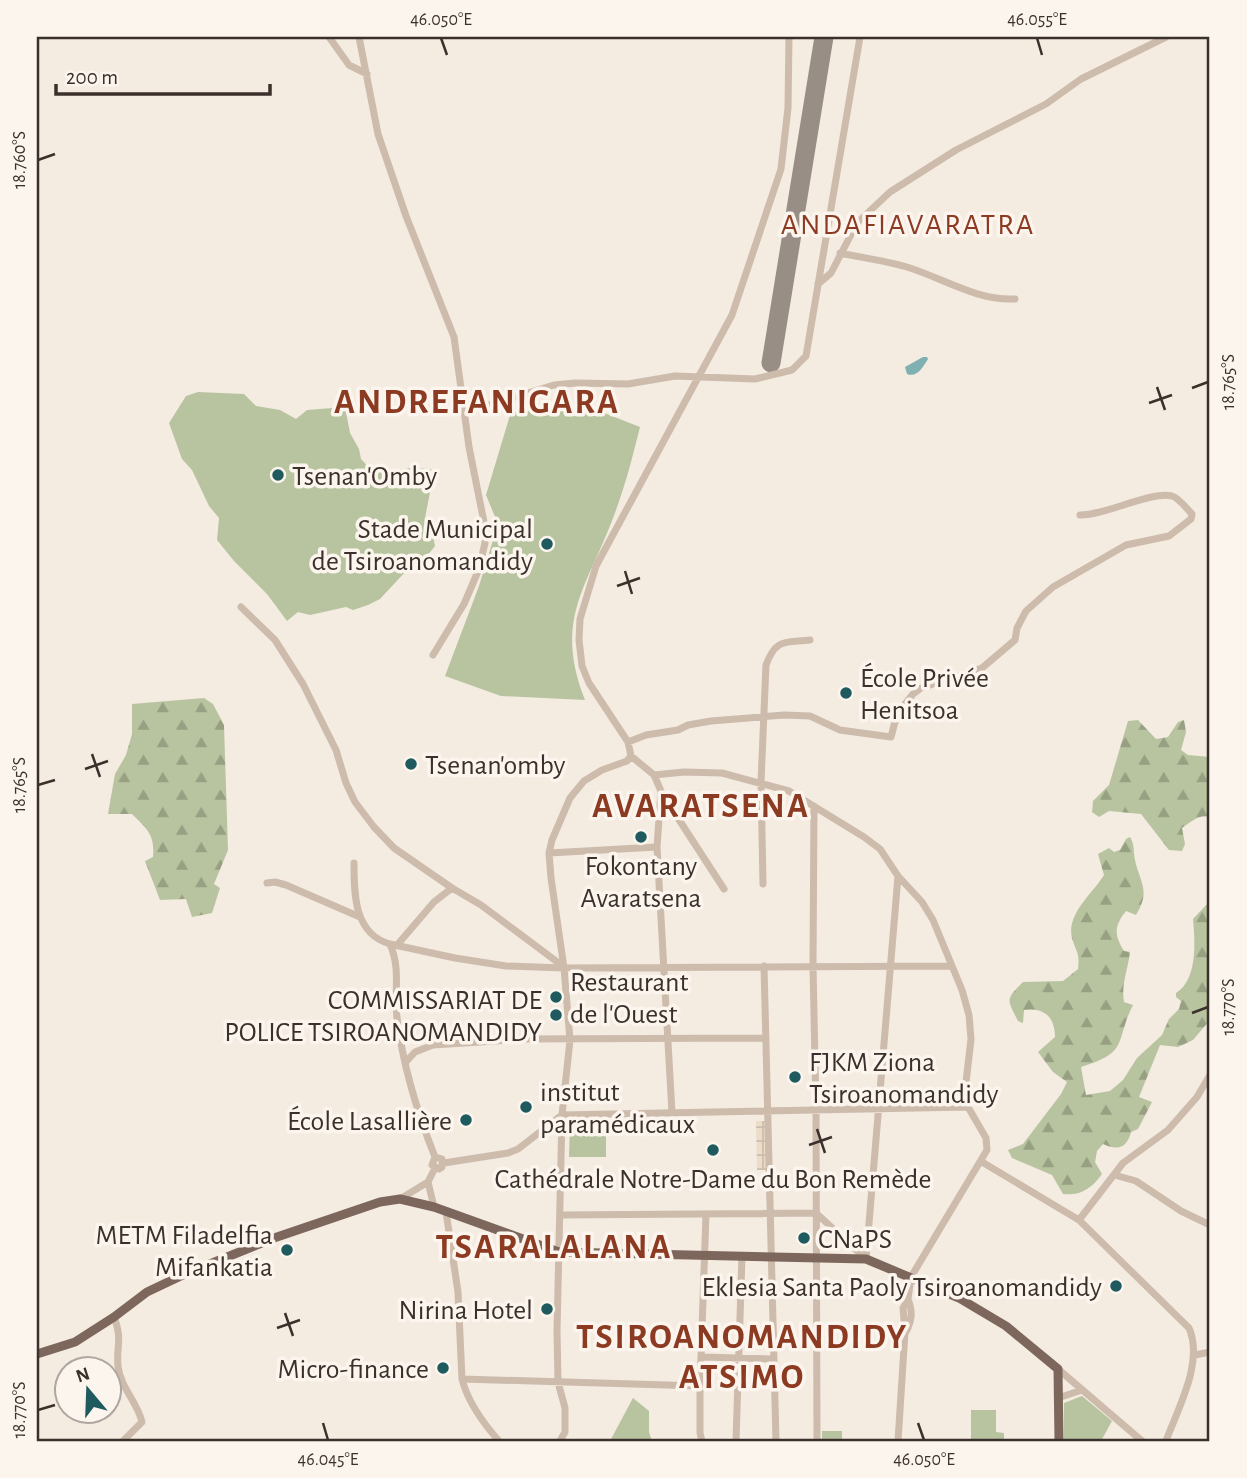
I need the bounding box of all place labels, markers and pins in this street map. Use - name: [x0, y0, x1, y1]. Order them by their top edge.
- place label: Tsenan'Omby: [292, 463, 437, 491]
- marker: Tsenan'Omby: [270, 467, 286, 483]
- place label: Stade Municipal de Tsiroanomandidy: [311, 516, 533, 576]
- marker: Stade Municipal de Tsiroanomandidy: [539, 536, 555, 552]
- place label: École Privée Henitsoa: [860, 662, 989, 725]
- marker: École Privée Henitsoa: [838, 685, 854, 701]
- place label: Tsenan'omby: [425, 752, 565, 780]
- marker: Tsenan'omby: [403, 756, 419, 772]
- marker: Fokontany Avaratsena: [633, 829, 649, 845]
- place label: Fokontany Avaratsena: [581, 853, 702, 913]
- place label: Restaurant de l'Ouest: [570, 969, 689, 1029]
- place label: COMMISSARIAT DE POLICE TSIROANOMANDIDY: [224, 987, 542, 1047]
- marker: Restaurant de l'Ouest: [548, 989, 564, 1005]
- marker: COMMISSARIAT DE POLICE TSIROANOMANDIDY: [548, 1007, 564, 1023]
- place label: FJKM Ziona Tsiroanomandidy: [809, 1049, 999, 1109]
- marker: FJKM Ziona Tsiroanomandidy: [787, 1069, 803, 1085]
- place label: institut paramédicaux: [540, 1079, 695, 1139]
- marker: institut paramédicaux: [518, 1099, 534, 1115]
- place label: École Lasallière: [287, 1105, 452, 1136]
- marker: École Lasallière: [458, 1112, 474, 1128]
- marker: Cathédrale Notre-Dame du Bon Remède: [705, 1142, 721, 1158]
- place label: Cathédrale Notre-Dame du Bon Remède: [495, 1166, 932, 1194]
- place label: METM Filadelfia Mifankatia: [95, 1222, 273, 1282]
- place label: CNaPS: [818, 1226, 892, 1254]
- marker: CNaPS: [796, 1230, 812, 1246]
- marker: METM Filadelfia Mifankatia: [279, 1242, 295, 1258]
- place label: Eklesia Santa Paoly Tsiroanomandidy: [701, 1274, 1102, 1302]
- marker: Eklesia Santa Paoly Tsiroanomandidy: [1108, 1278, 1124, 1294]
- place label: Nirina Hotel: [399, 1297, 533, 1325]
- marker: Nirina Hotel: [539, 1301, 555, 1317]
- place label: Micro-finance: [277, 1356, 429, 1384]
- marker: Micro-finance: [435, 1360, 451, 1376]

